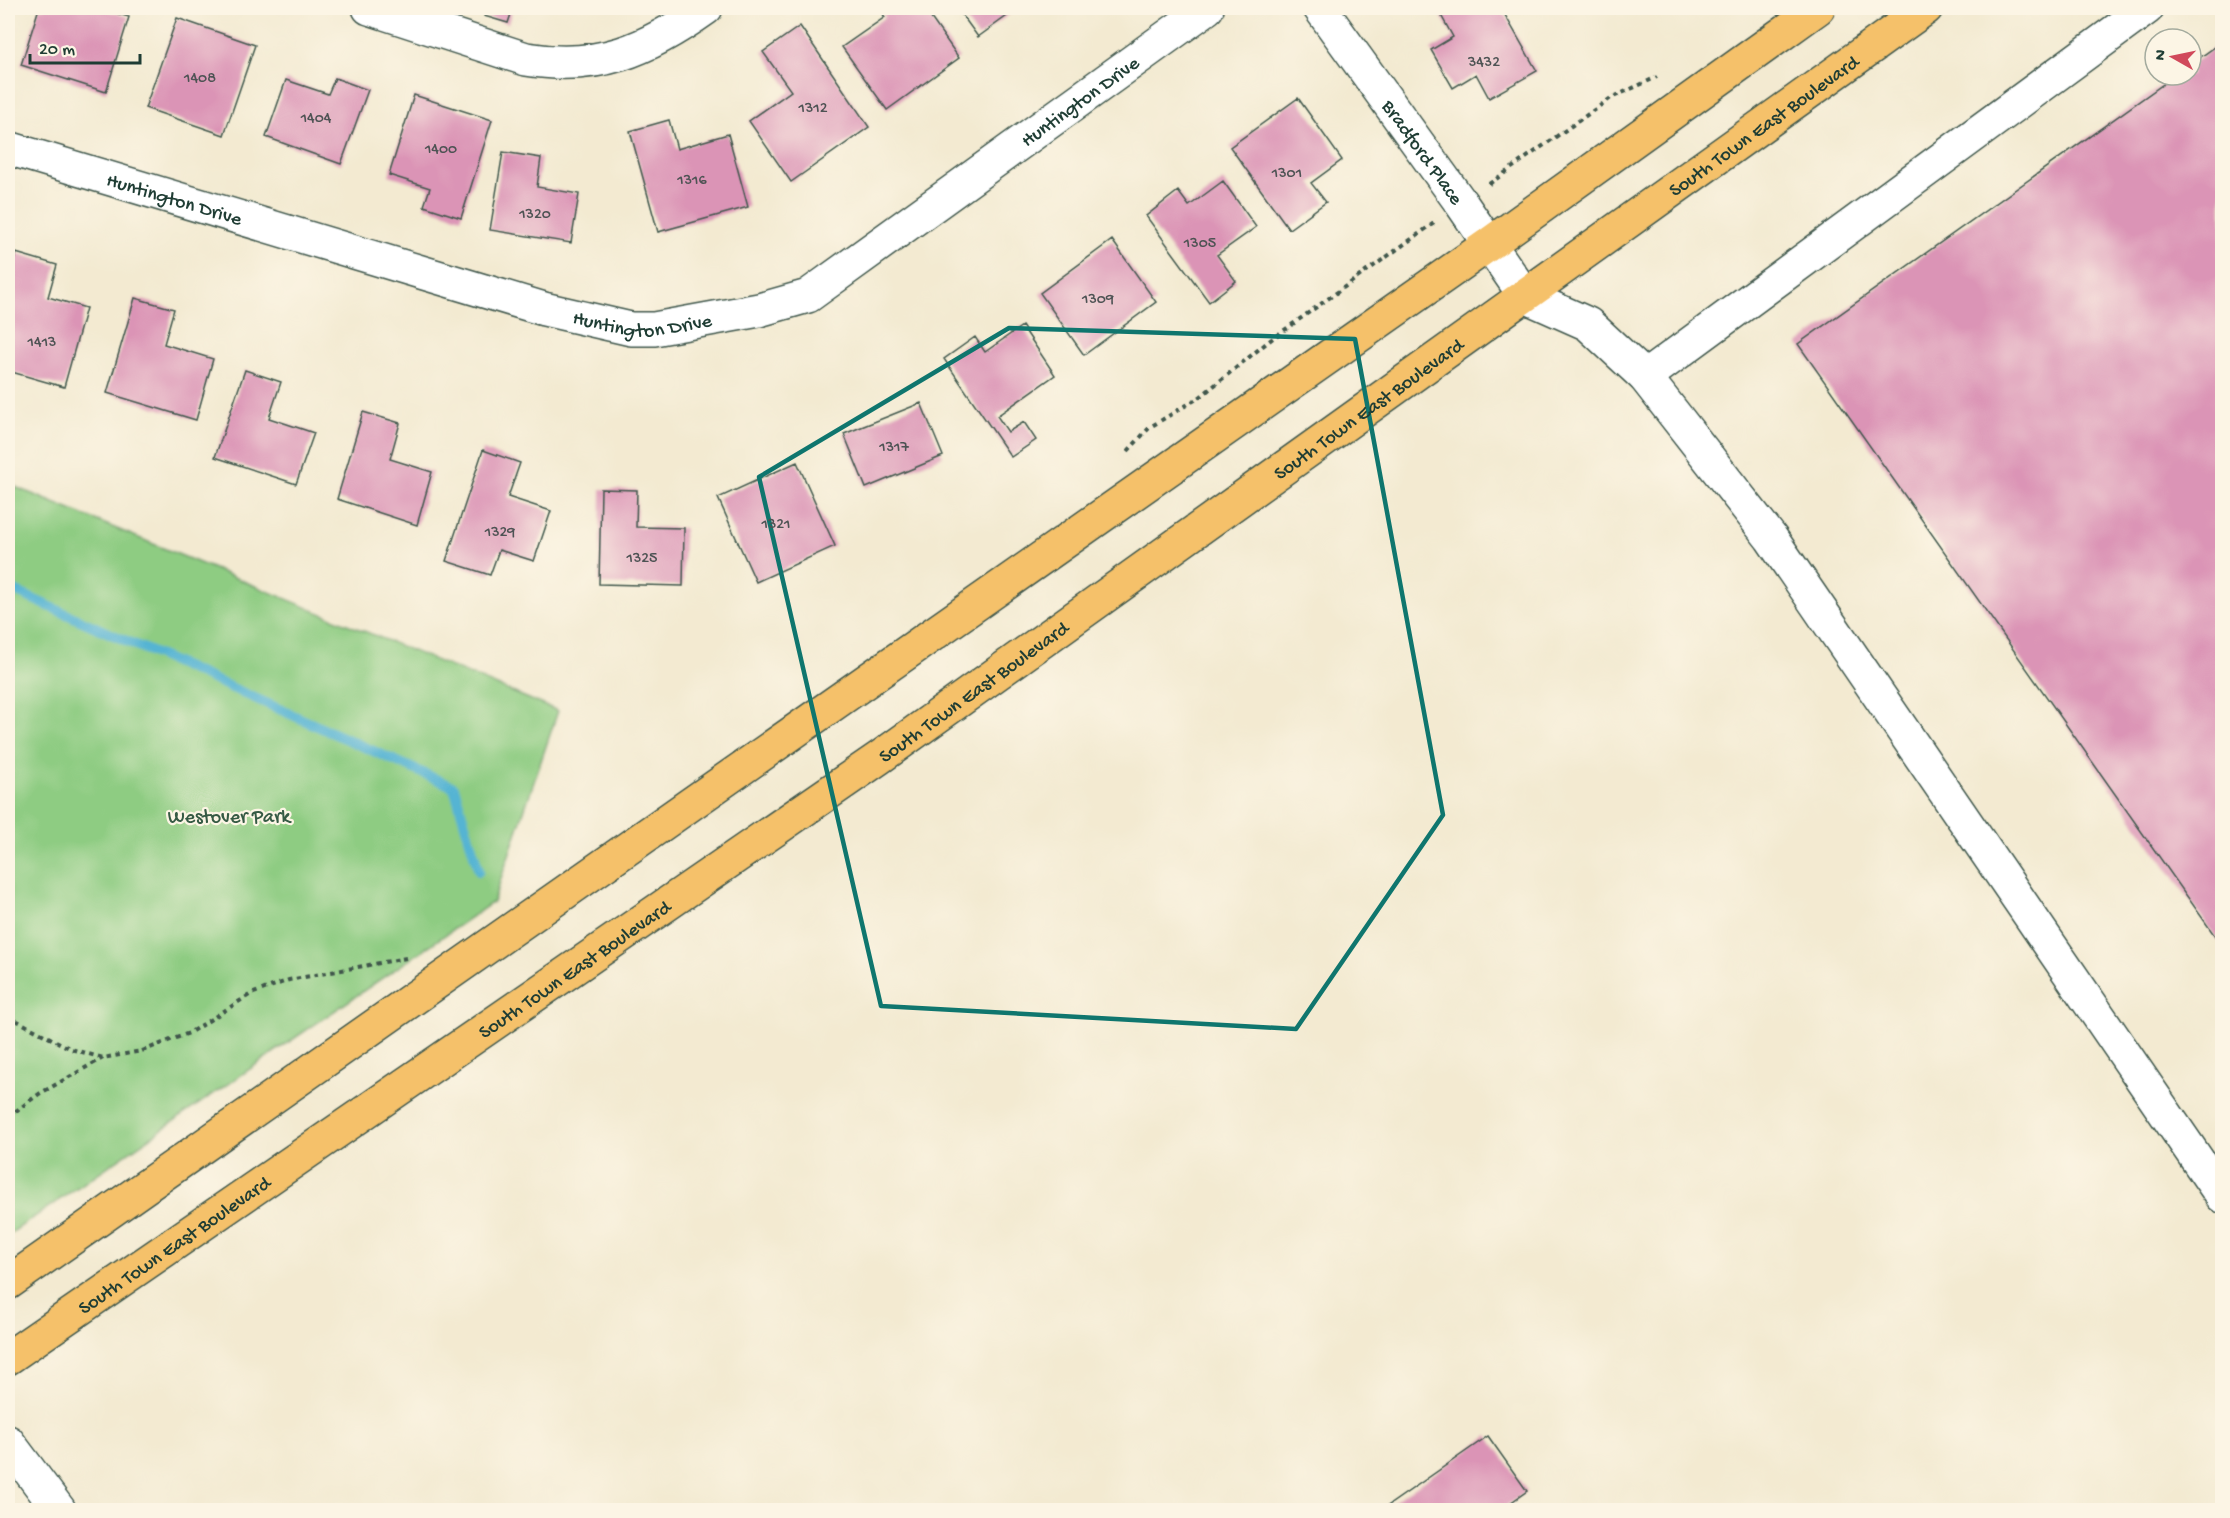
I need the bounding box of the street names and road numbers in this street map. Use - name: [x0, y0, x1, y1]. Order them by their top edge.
- street label: South Town East Boulevard: [1666, 51, 1866, 203]
- street label: Huntington Drive: [1018, 52, 1145, 153]
- street label: Bradford Place: [1375, 96, 1467, 211]
- street label: Huntington Drive: [103, 170, 245, 233]
- street label: Huntington Drive: [570, 308, 715, 345]
- street label: South Town East Boulevard: [1271, 334, 1471, 486]
- street label: South Town East Boulevard: [875, 617, 1076, 769]
- street label: South Town East Boulevard: [475, 896, 678, 1045]
- street label: South Town East Boulevard: [75, 1171, 278, 1321]

